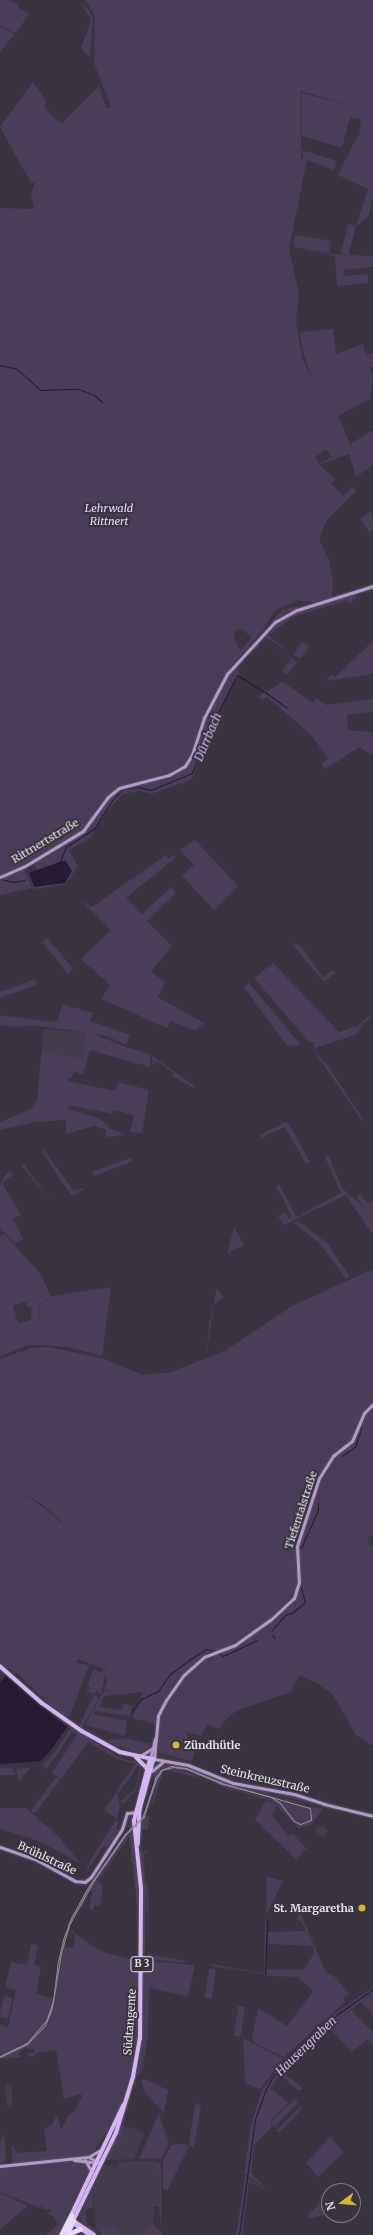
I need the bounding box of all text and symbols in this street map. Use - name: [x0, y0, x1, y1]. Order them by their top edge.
- park label: Lehrwald Rittnert: [85, 502, 133, 528]
- water label: Dürrbach: [191, 711, 225, 763]
- street label: Rittnertstraße: [9, 816, 81, 866]
- street label: Tiefentalstraße: [282, 1469, 320, 1551]
- place label: Zündhütle: [184, 1738, 240, 1752]
- marker: Zündhütle: [171, 1740, 181, 1750]
- street label: Steinkreuzstraße: [219, 1762, 311, 1796]
- street label: Brühlstraße: [16, 1839, 78, 1877]
- place label: St. Margaretha: [273, 1901, 354, 1915]
- marker: St. Margaretha: [357, 1903, 367, 1913]
- road number: B 3: [130, 1956, 154, 1972]
- street label: Südtangente: [121, 1988, 139, 2056]
- water label: Hausengraben: [273, 2013, 339, 2079]
- north arrow: [321, 2183, 361, 2223]
- text: N: [323, 2200, 338, 2212]

